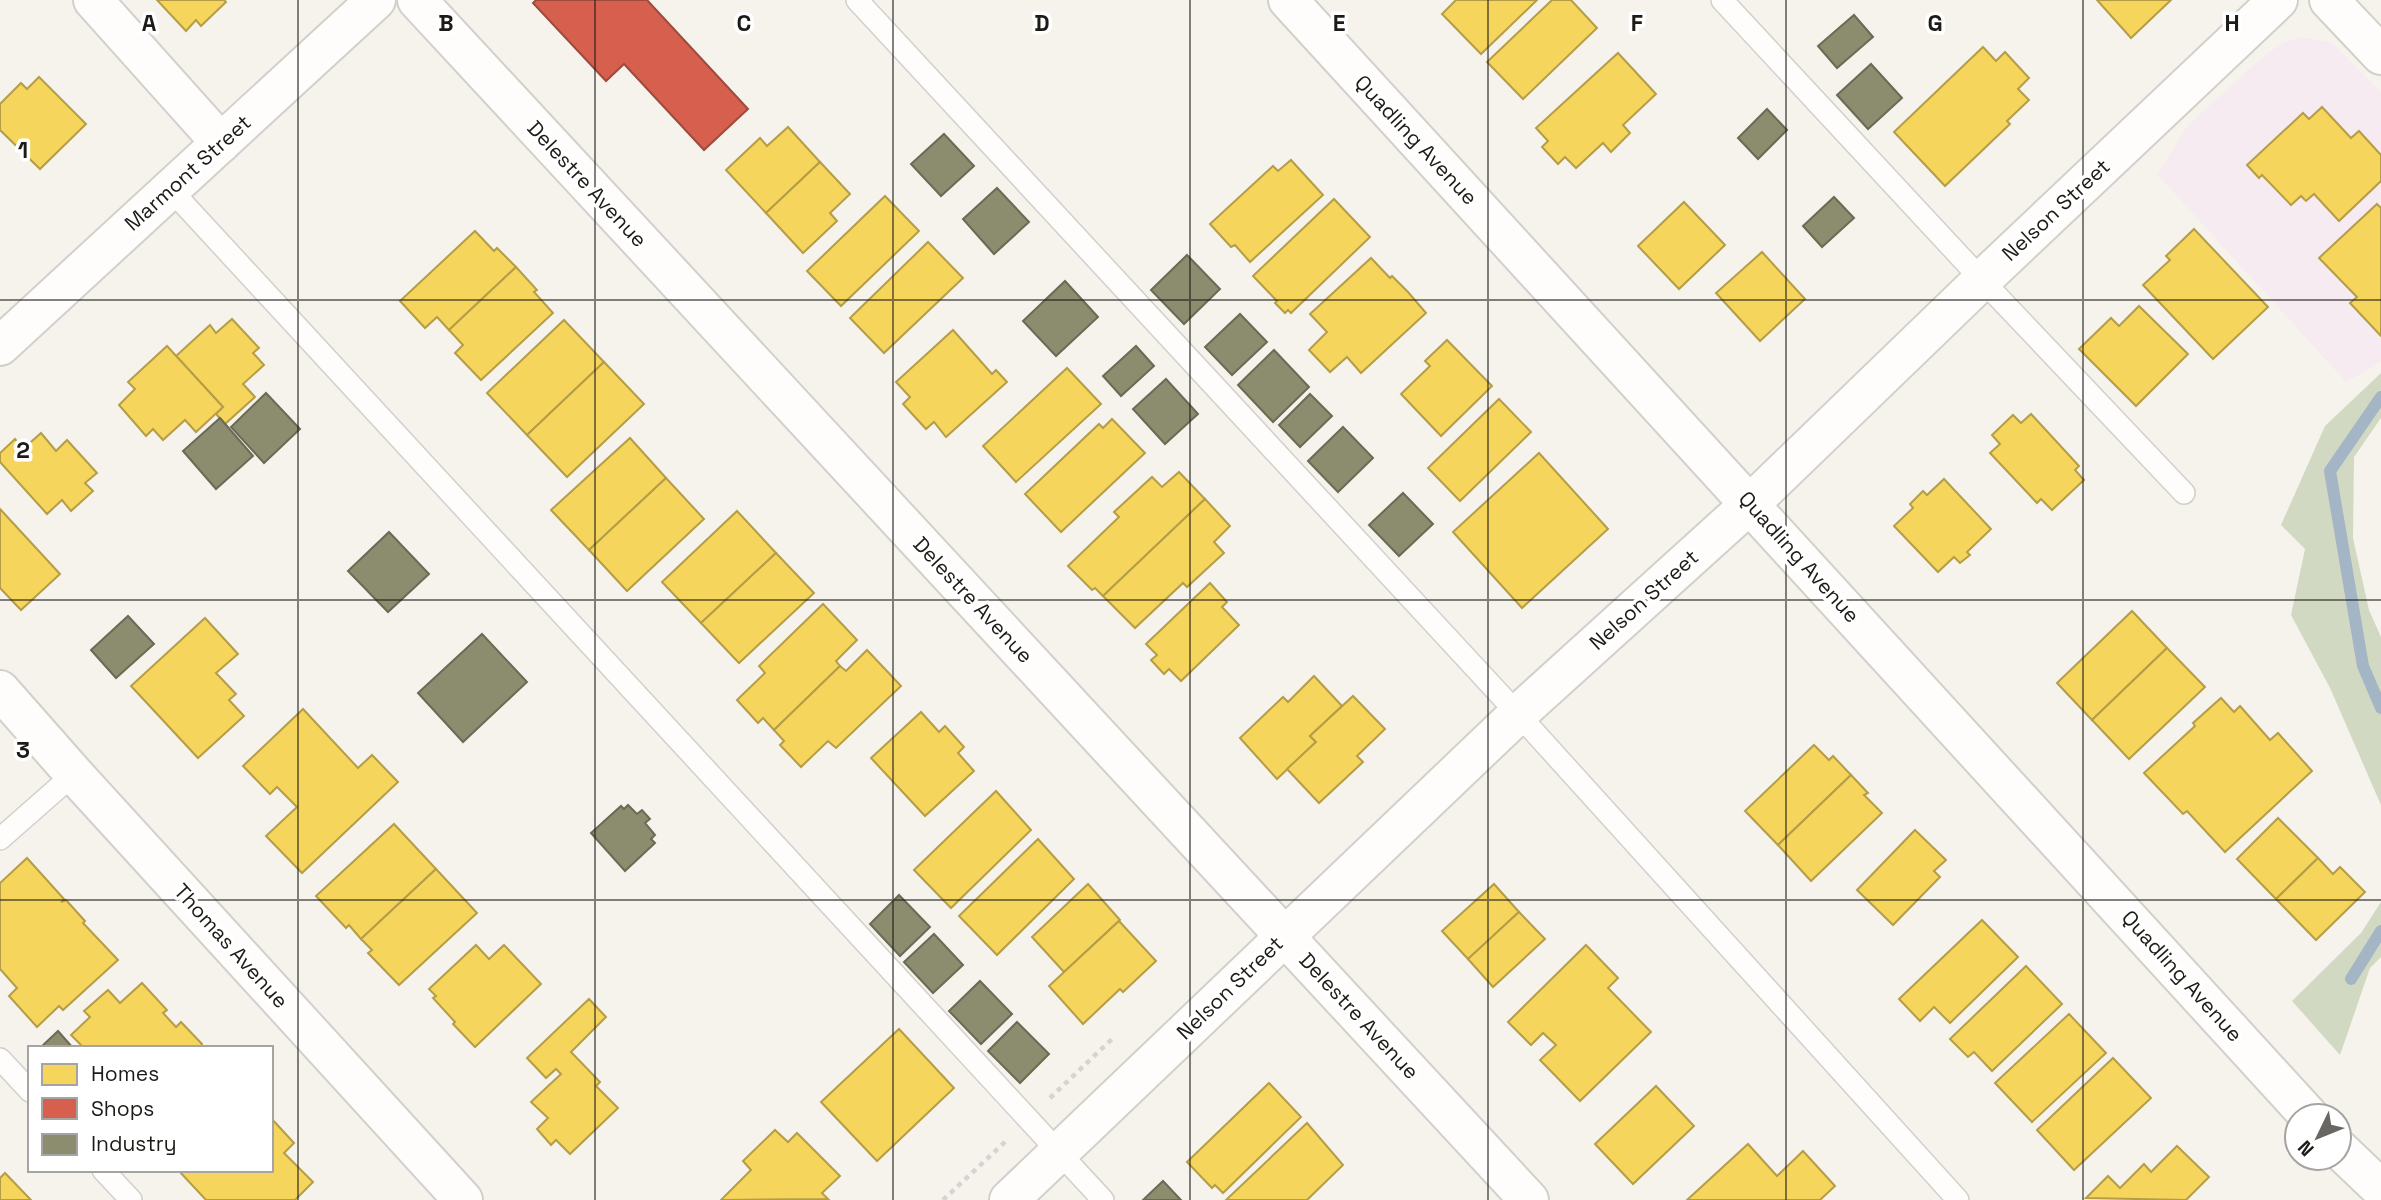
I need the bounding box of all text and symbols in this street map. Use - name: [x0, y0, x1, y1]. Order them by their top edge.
- text: A: [142, 8, 157, 38]
- text: B: [438, 8, 454, 38]
- text: C: [737, 8, 751, 38]
- text: D: [1034, 8, 1050, 38]
- text: E: [1333, 8, 1345, 38]
- text: F: [1631, 8, 1643, 38]
- text: G: [1927, 8, 1943, 38]
- text: H: [2224, 8, 2240, 38]
- street label: Quadling Avenue: [1349, 69, 1484, 210]
- street label: Marmont Street: [119, 109, 257, 237]
- street label: Delestre Avenue: [522, 115, 653, 253]
- text: 1: [18, 135, 28, 165]
- street label: Nelson Street: [1996, 153, 2115, 267]
- text: 2: [16, 435, 30, 465]
- street label: Quadling Avenue: [1733, 485, 1866, 628]
- street label: Delestre Avenue: [908, 531, 1039, 669]
- street label: Nelson Street: [1583, 543, 1704, 656]
- text: 3: [16, 735, 30, 765]
- street label: Thomas Avenue: [168, 878, 294, 1014]
- street label: Quadling Avenue: [2116, 904, 2249, 1047]
- street label: Nelson Street: [1171, 930, 1289, 1045]
- street label: Delestre Avenue: [1294, 947, 1425, 1085]
- legend: [28, 1046, 273, 1172]
- text: Homes: [91, 1060, 159, 1087]
- text: Shops: [91, 1095, 154, 1122]
- north arrow: [2283, 1102, 2353, 1172]
- text: Industry: [91, 1130, 177, 1157]
- text: N: [2292, 1135, 2319, 1161]

